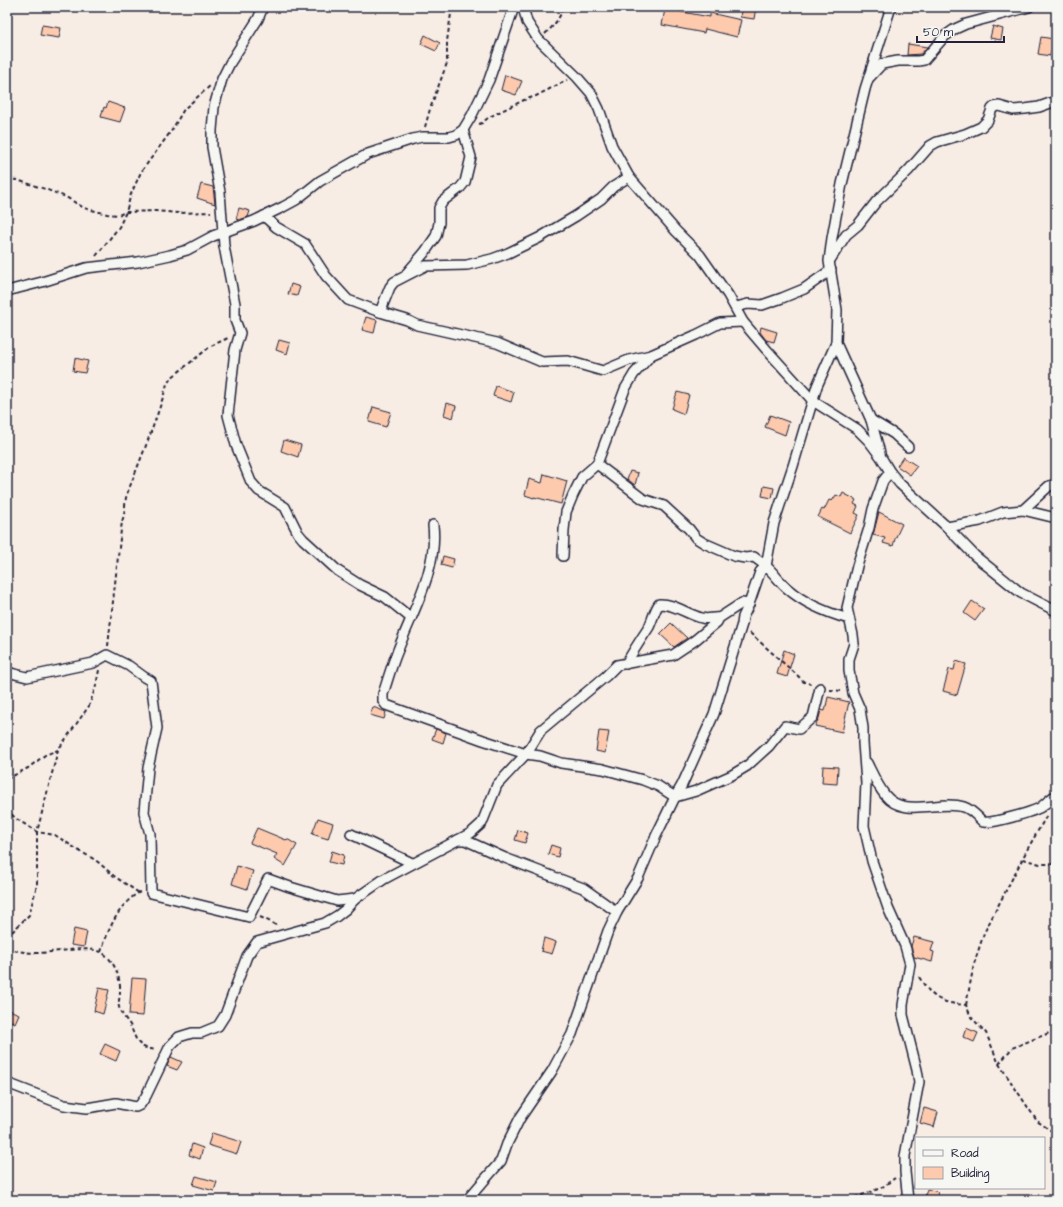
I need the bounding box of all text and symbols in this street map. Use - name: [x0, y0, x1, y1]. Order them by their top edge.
- scale bar: [917, 18, 1004, 44]
- text: 50 m: [923, 24, 954, 41]
- legend: [915, 1137, 1045, 1189]
- text: Road: [951, 1145, 979, 1162]
- text: Building: [951, 1165, 989, 1183]

